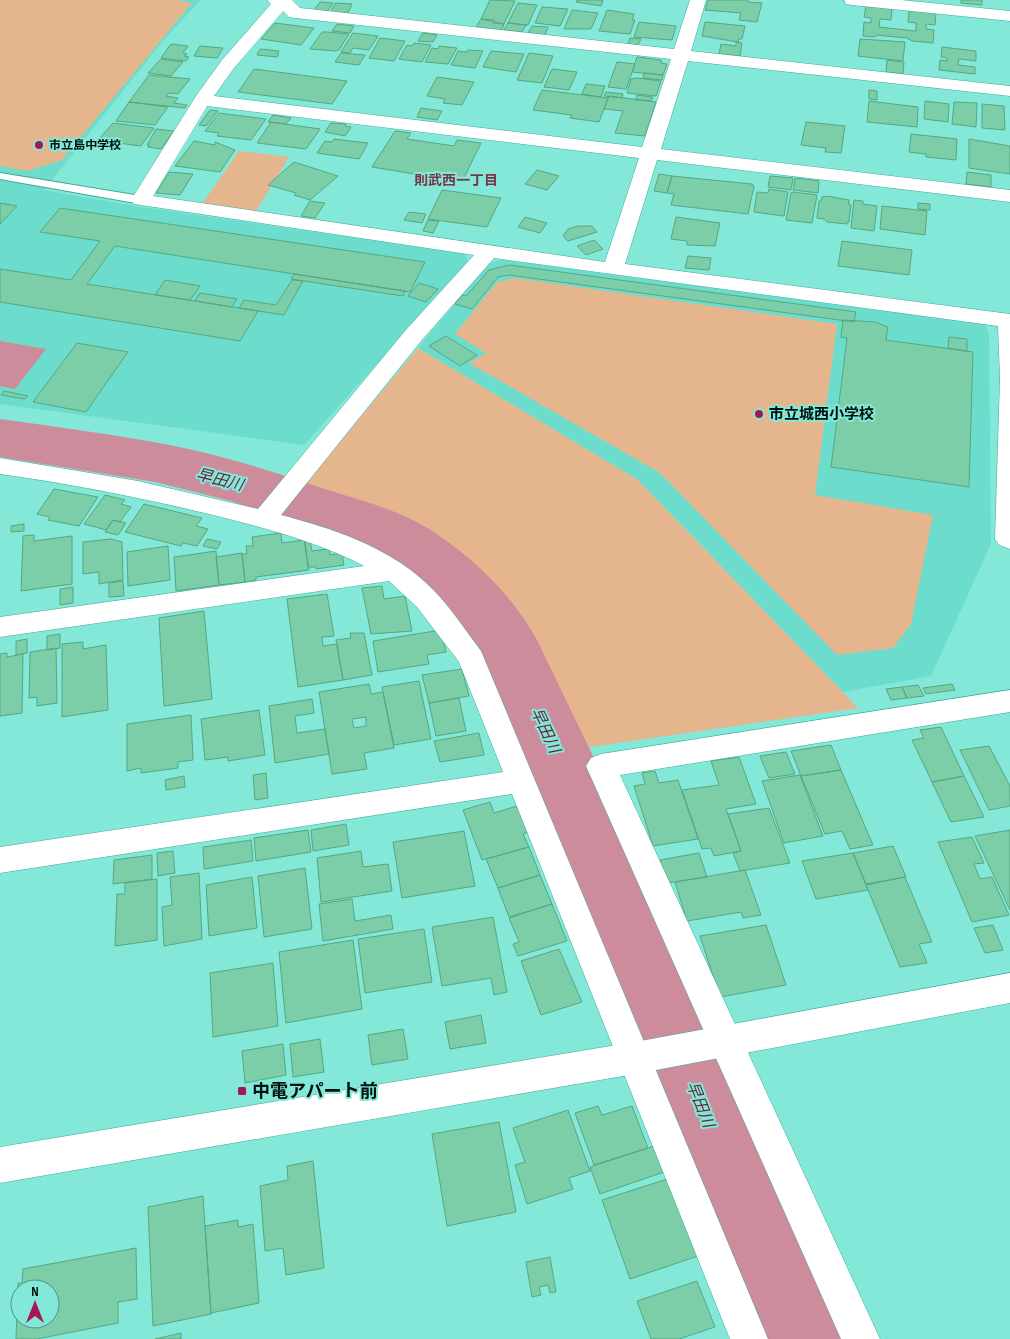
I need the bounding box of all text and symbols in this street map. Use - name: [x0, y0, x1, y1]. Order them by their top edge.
- place label: 市立島中学校: [49, 138, 121, 153]
- marker: 市立島中学校: [33, 139, 45, 151]
- district label: 則武西一丁目: [414, 172, 498, 189]
- place label: 市立城西小学校: [769, 405, 874, 424]
- marker: 市立城西小学校: [753, 408, 765, 420]
- water label: 早田川: [194, 465, 247, 496]
- water label: 早田川: [526, 705, 564, 758]
- water label: 早田川: [682, 1079, 718, 1132]
- place label: 中電アパート前: [252, 1081, 378, 1102]
- marker: 中電アパート前: [236, 1085, 248, 1097]
- north arrow: [10, 1279, 60, 1329]
- text: N: [31, 1283, 39, 1300]

